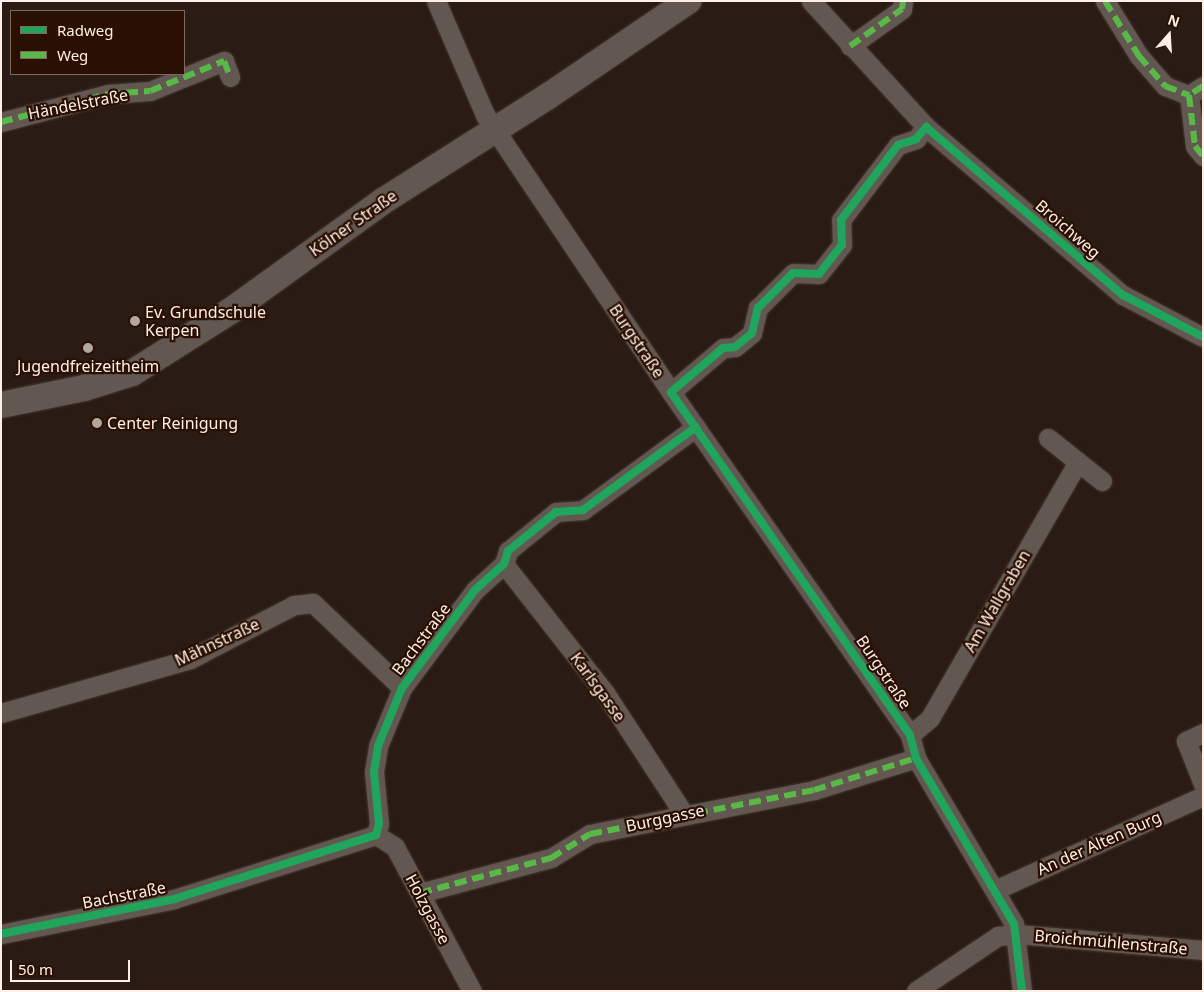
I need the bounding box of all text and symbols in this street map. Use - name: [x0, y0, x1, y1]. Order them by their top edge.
- legend: [10, 10, 185, 75]
- north arrow: [1144, 10, 1194, 60]
- text: N: [1166, 10, 1183, 31]
- text: Radweg: [57, 20, 113, 40]
- text: Weg: [57, 45, 88, 65]
- street label: Händelstraße: [26, 85, 130, 123]
- street label: Kölner Straße: [306, 186, 400, 260]
- street label: Broichweg: [1032, 196, 1104, 262]
- street label: Burgstraße: [605, 301, 669, 381]
- place label: Ev. Grundschule Kerpen: [145, 302, 266, 340]
- marker: Ev. Grundschule Kerpen: [129, 315, 141, 327]
- marker: Jugendfreizeitheim: [82, 342, 94, 354]
- place label: Jugendfreizeitheim: [17, 356, 159, 376]
- place label: Center Reinigung: [107, 413, 238, 433]
- marker: Center Reinigung: [91, 417, 103, 429]
- street label: Am Wallgraben: [960, 546, 1034, 656]
- street label: Bachstraße: [388, 599, 454, 679]
- street label: Mähnstraße: [172, 614, 262, 670]
- street label: Burgstraße: [852, 632, 916, 712]
- street label: Karlsgasse: [567, 649, 629, 725]
- street label: Burggasse: [624, 800, 706, 836]
- street label: An der Alten Burg: [1034, 807, 1164, 879]
- street label: Holzgasse: [402, 871, 454, 947]
- street label: Bachstraße: [81, 877, 167, 913]
- street label: Broichmühlenstraße: [1034, 926, 1188, 958]
- scale bar: [12, 950, 132, 982]
- text: 50 m: [18, 959, 53, 979]

